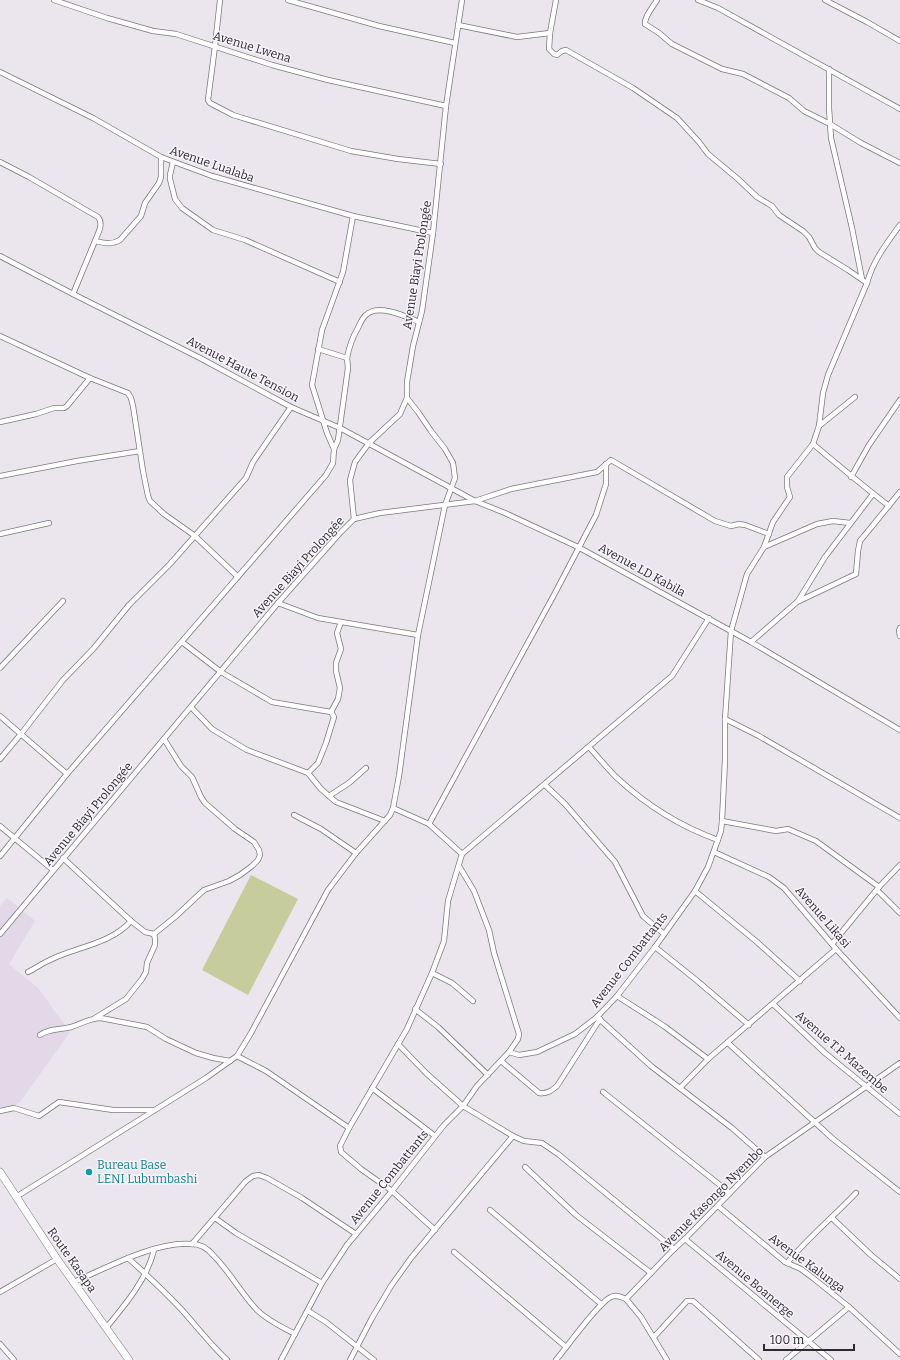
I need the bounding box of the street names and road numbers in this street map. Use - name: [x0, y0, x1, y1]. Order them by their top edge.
- street label: Avenue Lwena: [211, 28, 293, 66]
- street label: Avenue Lualaba: [168, 143, 256, 185]
- street label: Avenue Biayi Prolongée: [400, 199, 434, 331]
- street label: Avenue Haute Tension: [184, 333, 302, 405]
- street label: Avenue Biayi Prolongée: [249, 514, 347, 620]
- street label: Avenue LD Kabila: [596, 540, 688, 600]
- street label: Avenue Biayi Prolongée: [41, 759, 135, 869]
- street label: Avenue Likasi: [792, 883, 854, 951]
- street label: Avenue Combattants: [588, 910, 671, 1010]
- street label: Avenue T.P. Mazembe: [793, 1008, 891, 1096]
- street label: Avenue Combattants: [347, 1127, 431, 1227]
- street label: Avenue Kasongo Nyembo: [656, 1144, 766, 1254]
- street label: Route Kasapa: [45, 1225, 100, 1295]
- street label: Avenue Kalunga: [766, 1231, 848, 1296]
- street label: Avenue Boanerge: [713, 1247, 797, 1321]

